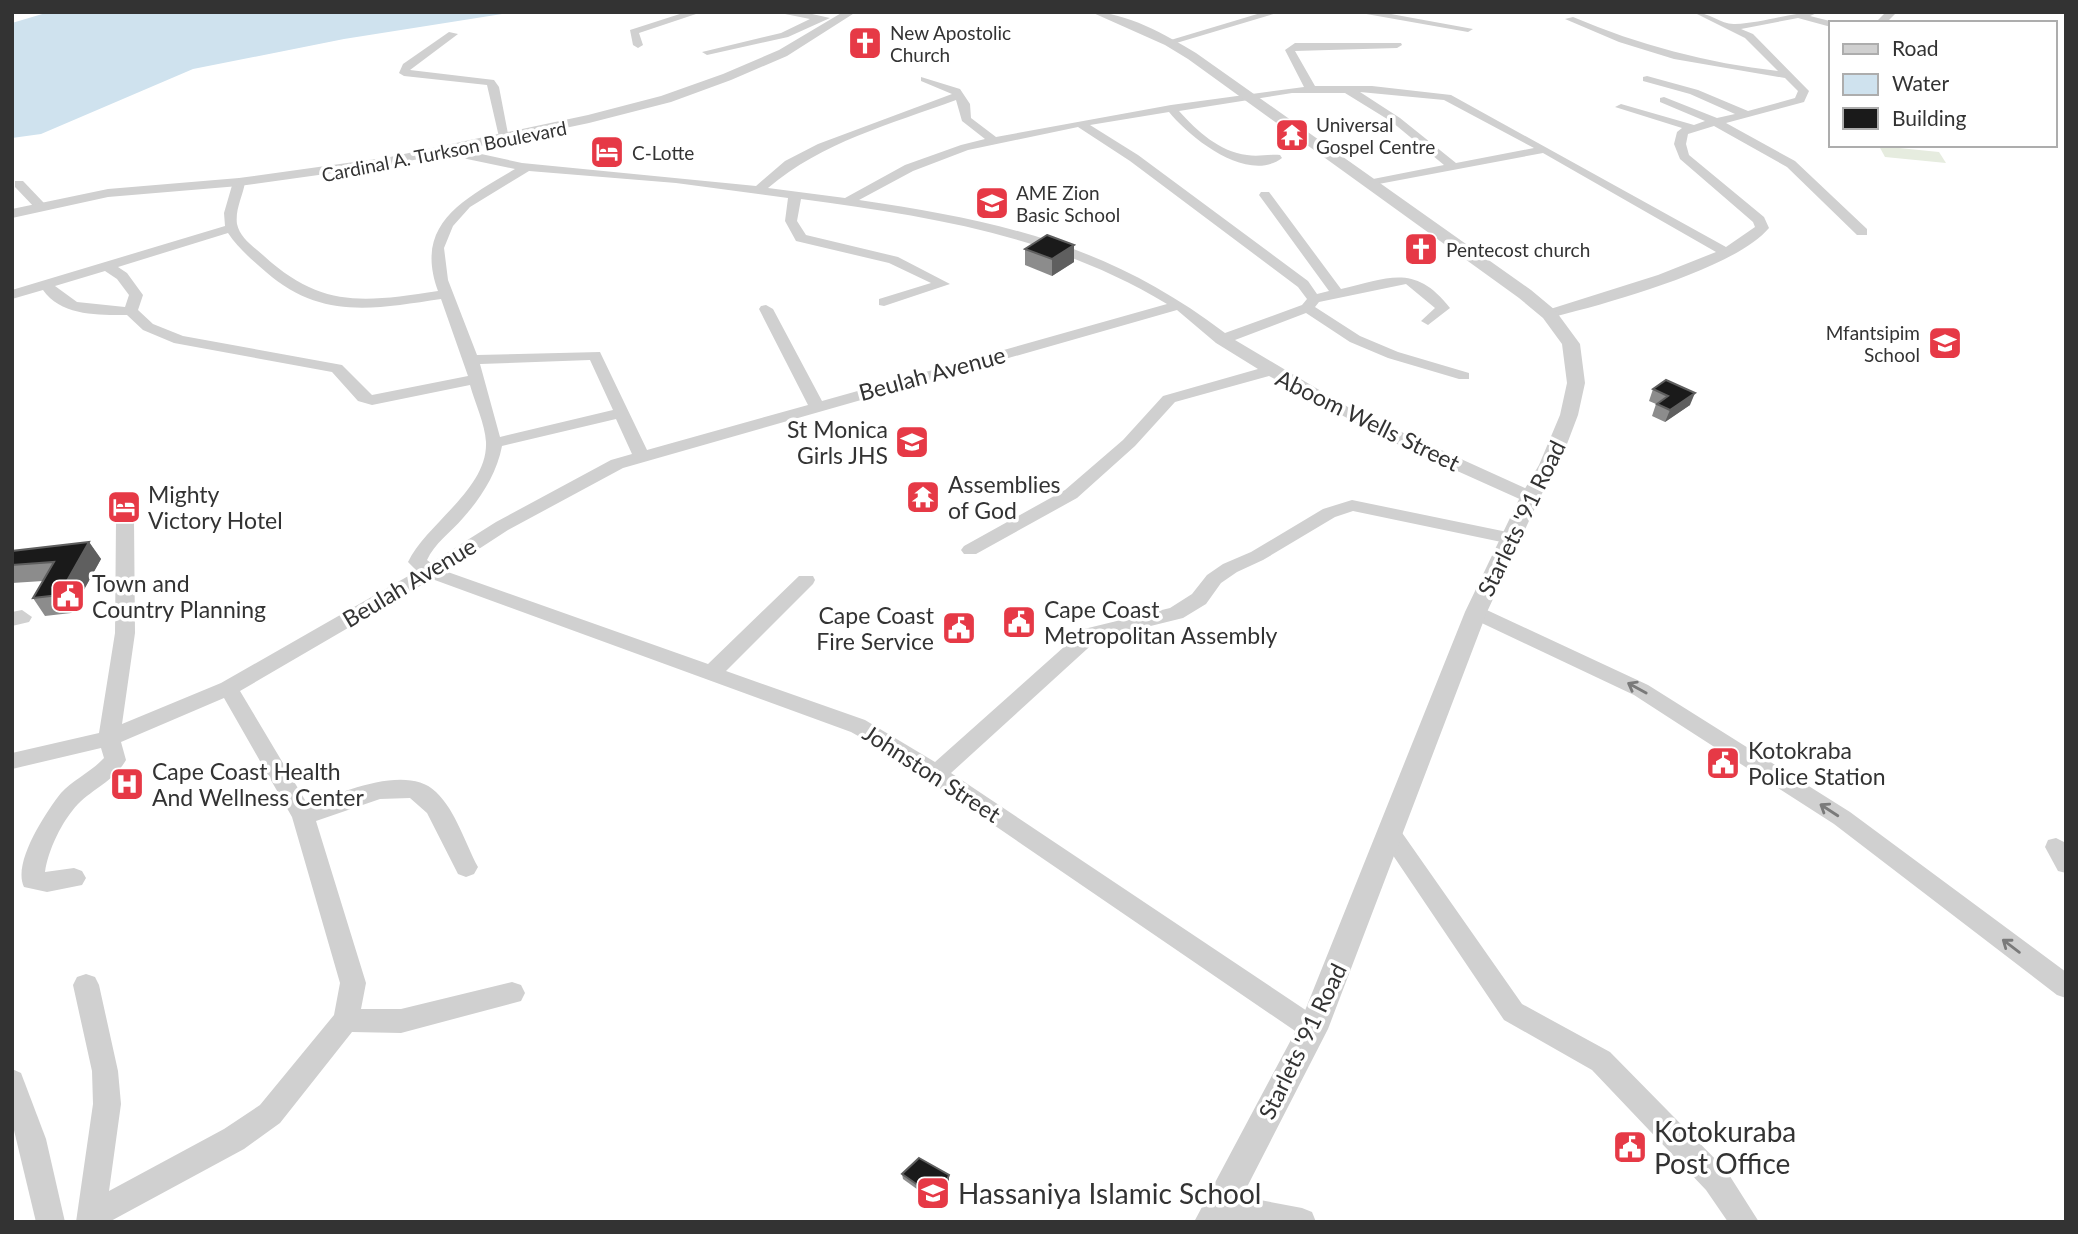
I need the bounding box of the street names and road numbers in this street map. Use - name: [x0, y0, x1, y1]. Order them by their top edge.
- street label: Cardinal A. Turkson Boulevard: [320, 116, 568, 186]
- street label: Beulah Avenue: [856, 340, 1008, 406]
- street label: Aboom Wells Street: [1272, 363, 1465, 477]
- street label: Starlets '91 Road: [1471, 436, 1571, 600]
- street label: Beulah Avenue: [337, 531, 481, 633]
- street label: Johnston Street: [858, 718, 1007, 828]
- street label: Starlets '91 Road: [1252, 959, 1352, 1123]

